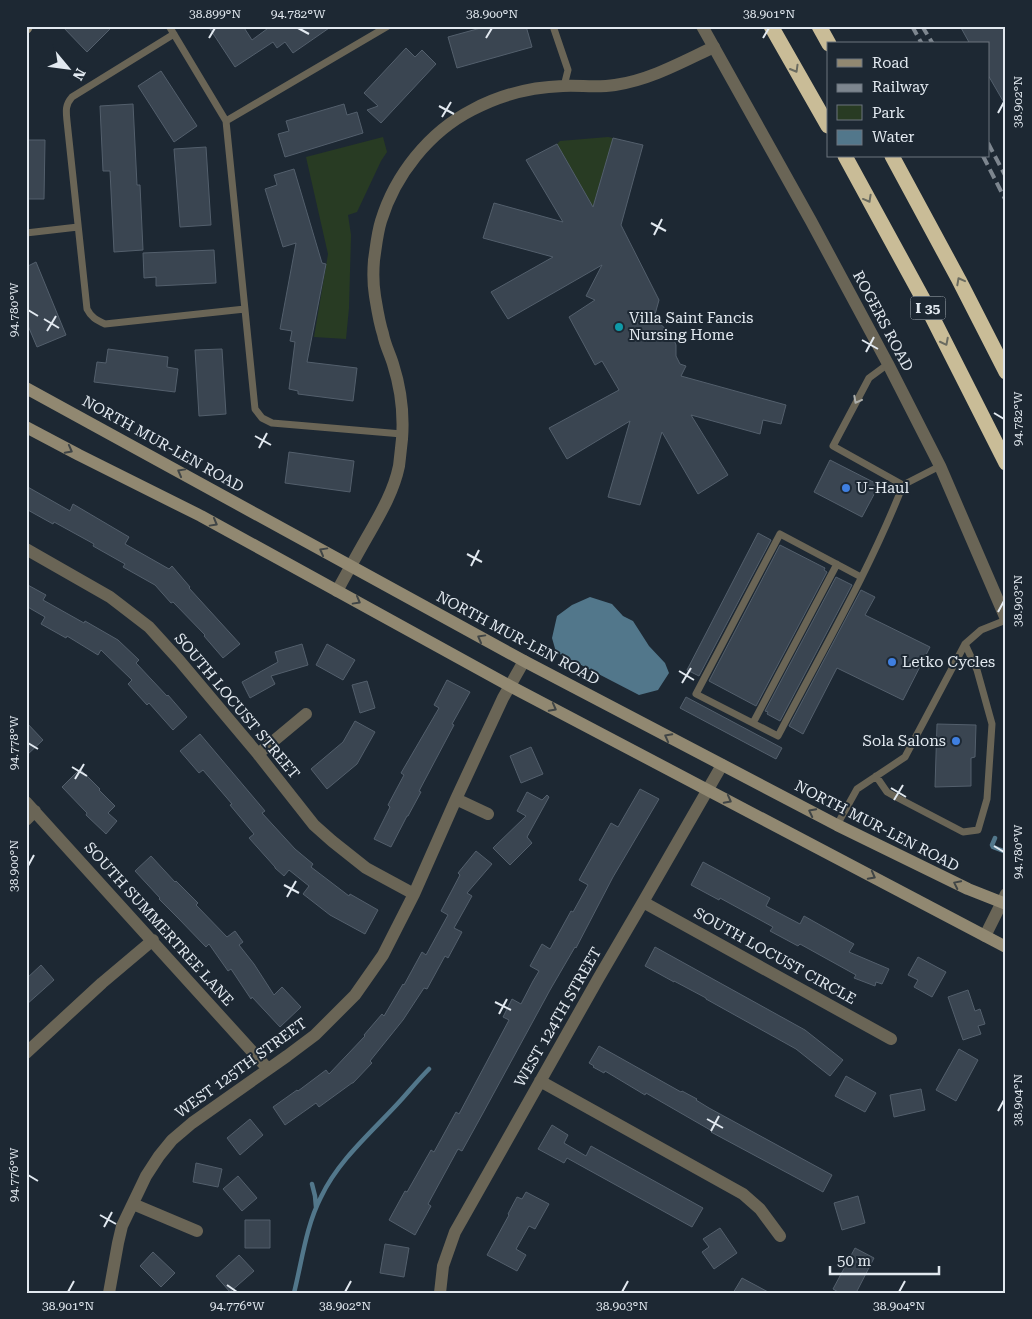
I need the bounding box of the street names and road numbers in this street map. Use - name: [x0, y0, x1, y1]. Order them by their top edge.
- street label: ROGERS ROAD: [849, 268, 917, 374]
- road number: I 35: [910, 296, 946, 320]
- street label: NORTH MUR-LEN ROAD: [79, 392, 247, 496]
- street label: NORTH MUR-LEN ROAD: [433, 587, 603, 689]
- street label: SOUTH LOCUST STREET: [171, 629, 303, 783]
- street label: NORTH MUR-LEN ROAD: [792, 777, 962, 875]
- street label: SOUTH SUMMERTREE LANE: [81, 838, 237, 1010]
- street label: SOUTH LOCUST CIRCLE: [691, 904, 859, 1008]
- street label: WEST 124TH STREET: [511, 944, 605, 1090]
- street label: WEST 125TH STREET: [172, 1014, 310, 1122]

